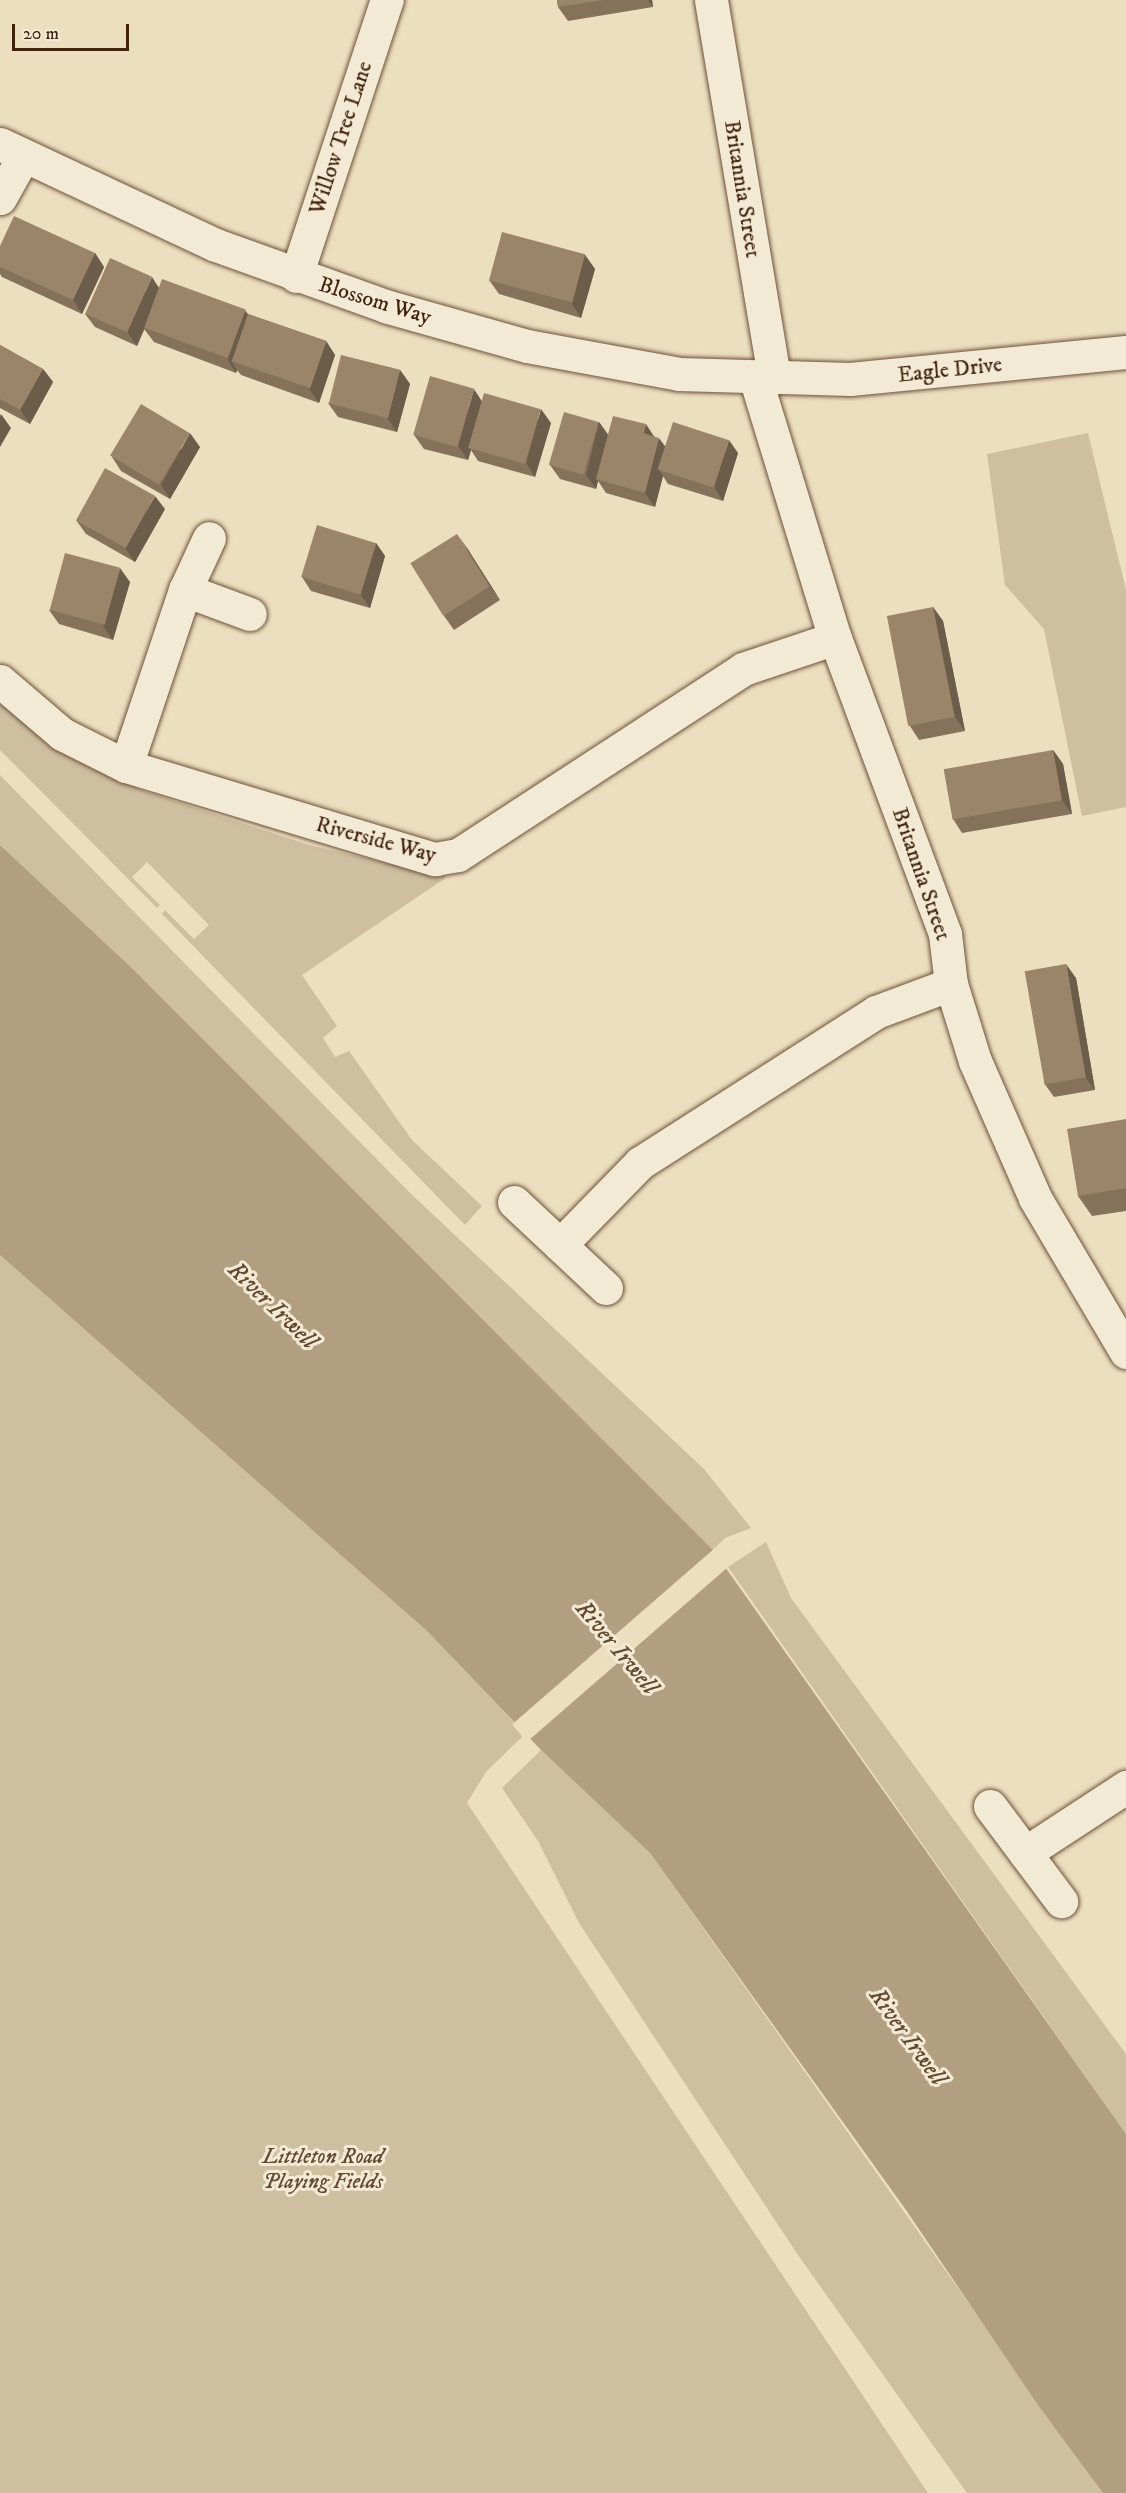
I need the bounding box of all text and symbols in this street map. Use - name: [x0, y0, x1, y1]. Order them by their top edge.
- scale bar: [15, 12, 132, 50]
- text: 20 m: [23, 23, 59, 45]
- street label: Willow Tree Lane: [304, 58, 378, 218]
- street label: Britannia Street: [718, 118, 766, 260]
- street label: Blossom Way: [316, 271, 434, 331]
- street label: Eagle Drive: [896, 351, 1004, 389]
- street label: Britannia Street: [886, 804, 956, 944]
- street label: Riverside Way: [313, 811, 439, 869]
- water label: River Irwell: [221, 1256, 323, 1356]
- water label: River Irwell: [569, 1595, 663, 1701]
- water label: River Irwell: [862, 1983, 952, 2091]
- park label: Littleton Road Playing Fields: [262, 2143, 384, 2194]

